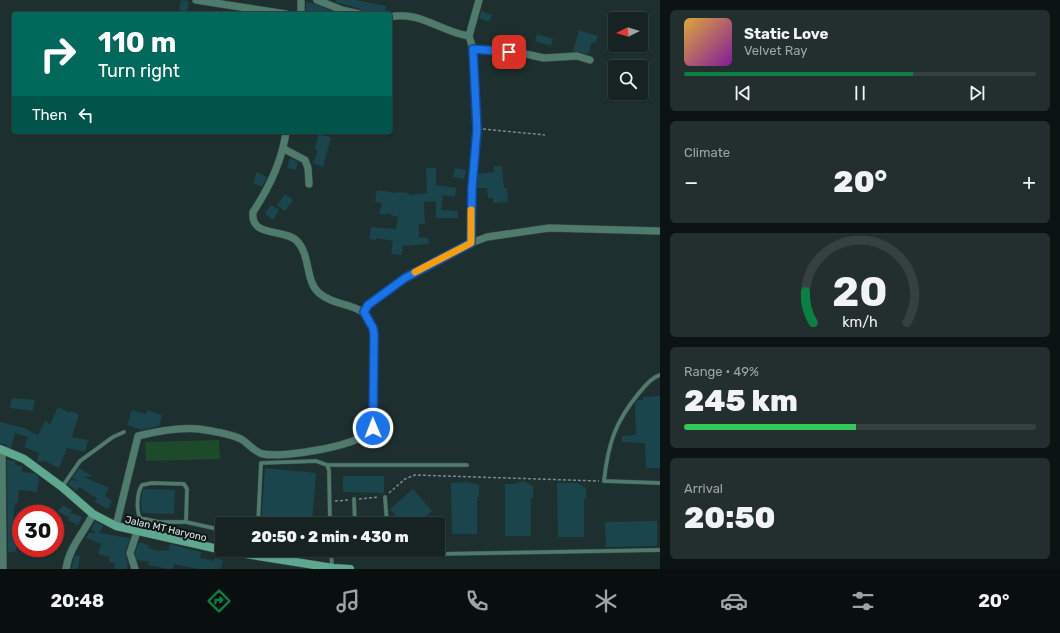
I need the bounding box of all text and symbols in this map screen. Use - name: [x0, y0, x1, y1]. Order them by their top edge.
- north arrow: [608, 12, 648, 52]
- map controls: [608, 12, 648, 100]
- text: Static Love: [744, 25, 828, 43]
- text: 110 m: [98, 26, 176, 59]
- icon: right: [32, 28, 84, 80]
- pin: [492, 35, 526, 69]
- icon: arrive: [498, 41, 520, 63]
- text: Velvet Ray: [744, 43, 807, 58]
- text: Turn right: [98, 60, 180, 82]
- button: search: [608, 60, 648, 100]
- icon: previous: [732, 82, 754, 104]
- icon: pause: [849, 82, 871, 104]
- icon: next: [966, 82, 988, 104]
- icon: left: [75, 104, 97, 126]
- text: Then: [32, 106, 67, 124]
- text: Climate: [684, 145, 730, 160]
- text: 20°: [833, 164, 887, 200]
- text: −: [684, 169, 698, 196]
- text: +: [1022, 169, 1036, 196]
- text: 20: [832, 266, 888, 315]
- text: km/h: [842, 313, 878, 330]
- text: Range · 49%: [684, 364, 759, 379]
- text: 245 km: [684, 383, 798, 419]
- position arrow: [352, 407, 394, 449]
- text: Arrival: [684, 481, 723, 496]
- text: 20:50: [684, 500, 776, 536]
- speed limit sign: 30: [12, 505, 64, 557]
- street label: Jalan MT Haryono: [124, 514, 208, 544]
- text: 20:50 · 2 min · 430 m: [251, 528, 409, 546]
- icon: directions: [205, 587, 233, 615]
- icon: music: [334, 587, 362, 615]
- icon: phone: [463, 587, 491, 615]
- icon: climate: [592, 587, 620, 615]
- icon: car: [720, 587, 748, 615]
- icon: filters: [849, 587, 877, 615]
- text: 20:48: [50, 590, 104, 612]
- text: 20°: [978, 590, 1009, 612]

